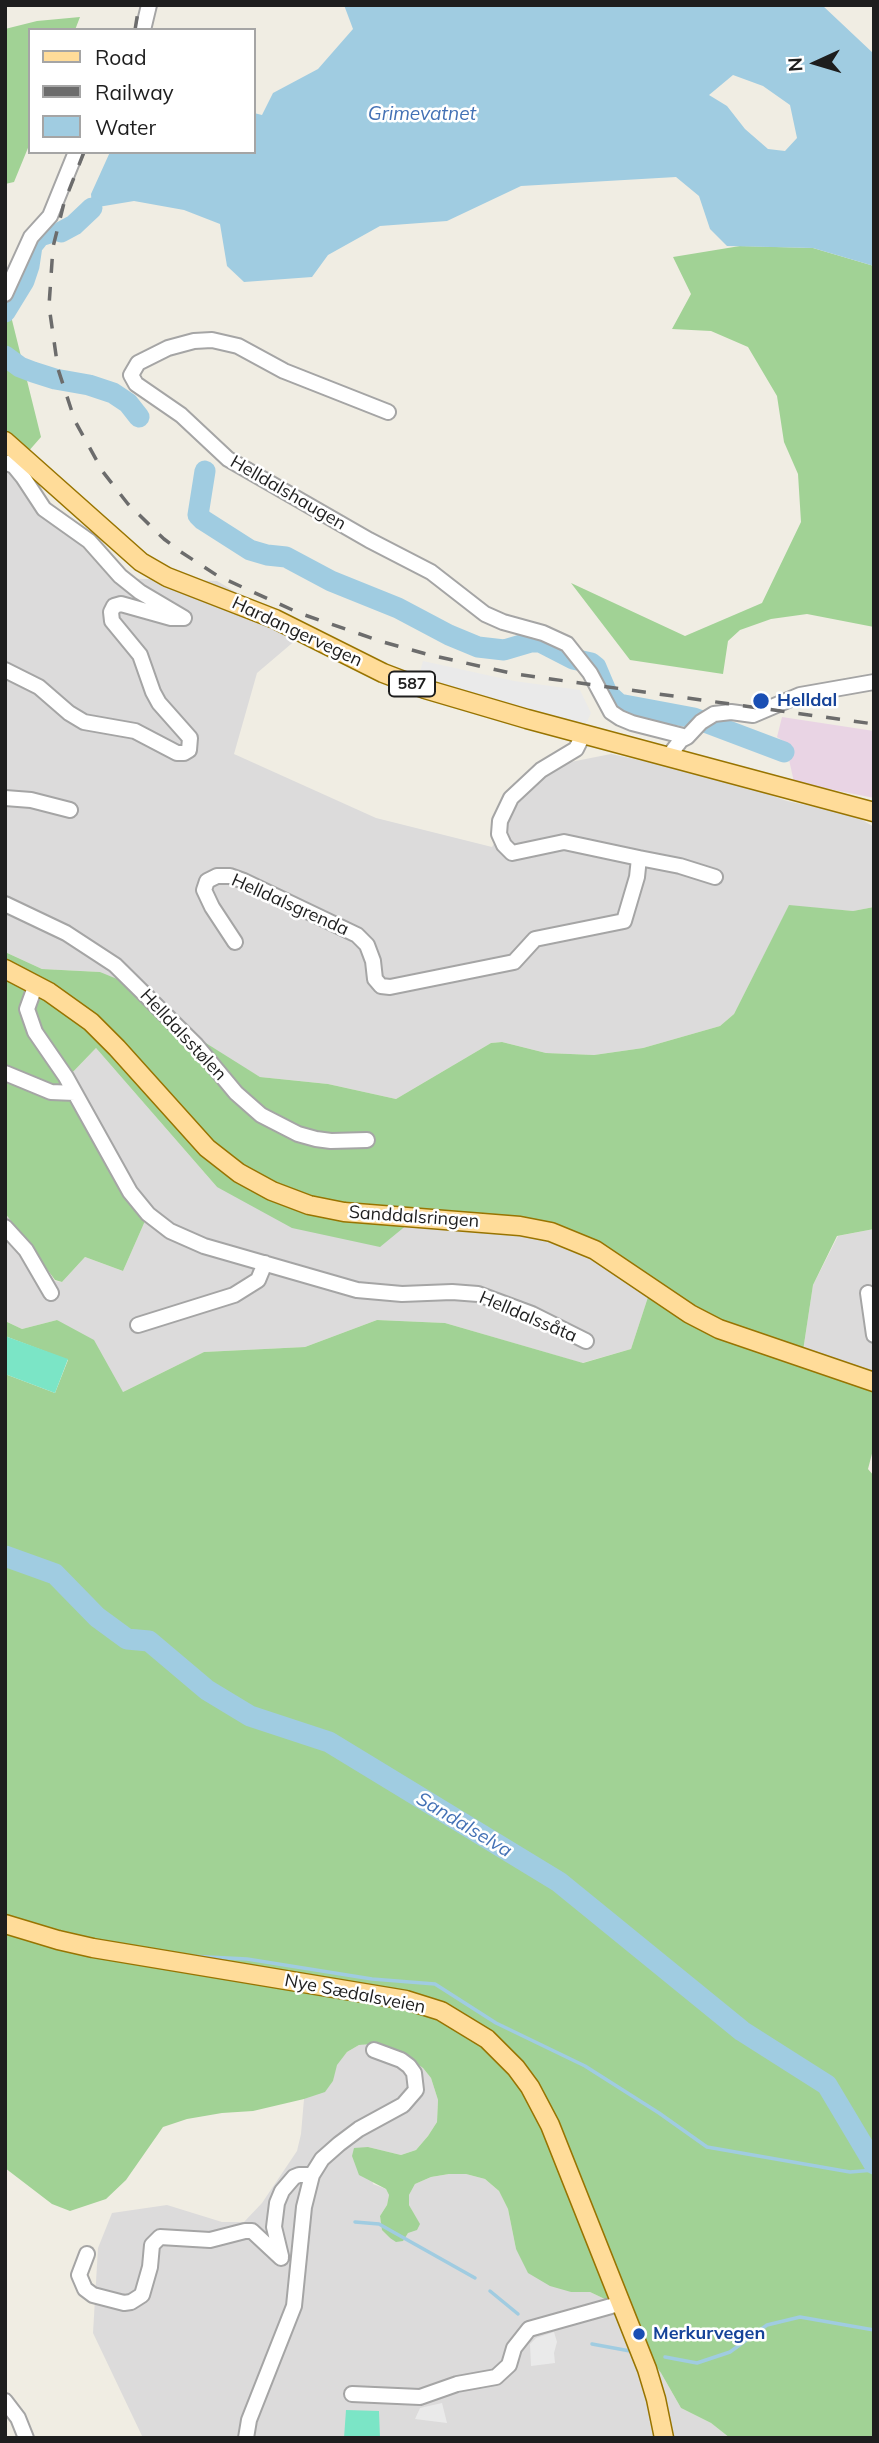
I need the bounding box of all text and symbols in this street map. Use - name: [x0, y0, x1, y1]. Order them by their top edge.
- legend: [28, 28, 256, 154]
- north arrow: [781, 28, 851, 98]
- text: Road: [95, 44, 146, 70]
- text: N: [783, 56, 808, 72]
- text: Railway: [95, 79, 174, 105]
- water label: Grimevatnet: [368, 103, 476, 125]
- text: Water: [95, 114, 156, 140]
- street label: Helldalshaugen: [226, 451, 350, 535]
- street label: Hardangervegen: [228, 592, 366, 672]
- road number: 587: [389, 671, 435, 696]
- place label: Helldal: [777, 690, 837, 712]
- marker: Helldal: [751, 691, 771, 711]
- street label: Helldalsgrenda: [228, 869, 352, 941]
- street label: Helldalsstølen: [135, 985, 231, 1085]
- street label: Sanddalsringen: [348, 1202, 480, 1232]
- street label: Helldalssåta: [476, 1287, 580, 1347]
- water label: Sandalselva: [412, 1788, 516, 1862]
- street label: Nye Sædalsveien: [283, 1970, 427, 2018]
- place label: Merkurvegen: [653, 2323, 765, 2345]
- marker: Merkurvegen: [631, 2326, 647, 2342]

